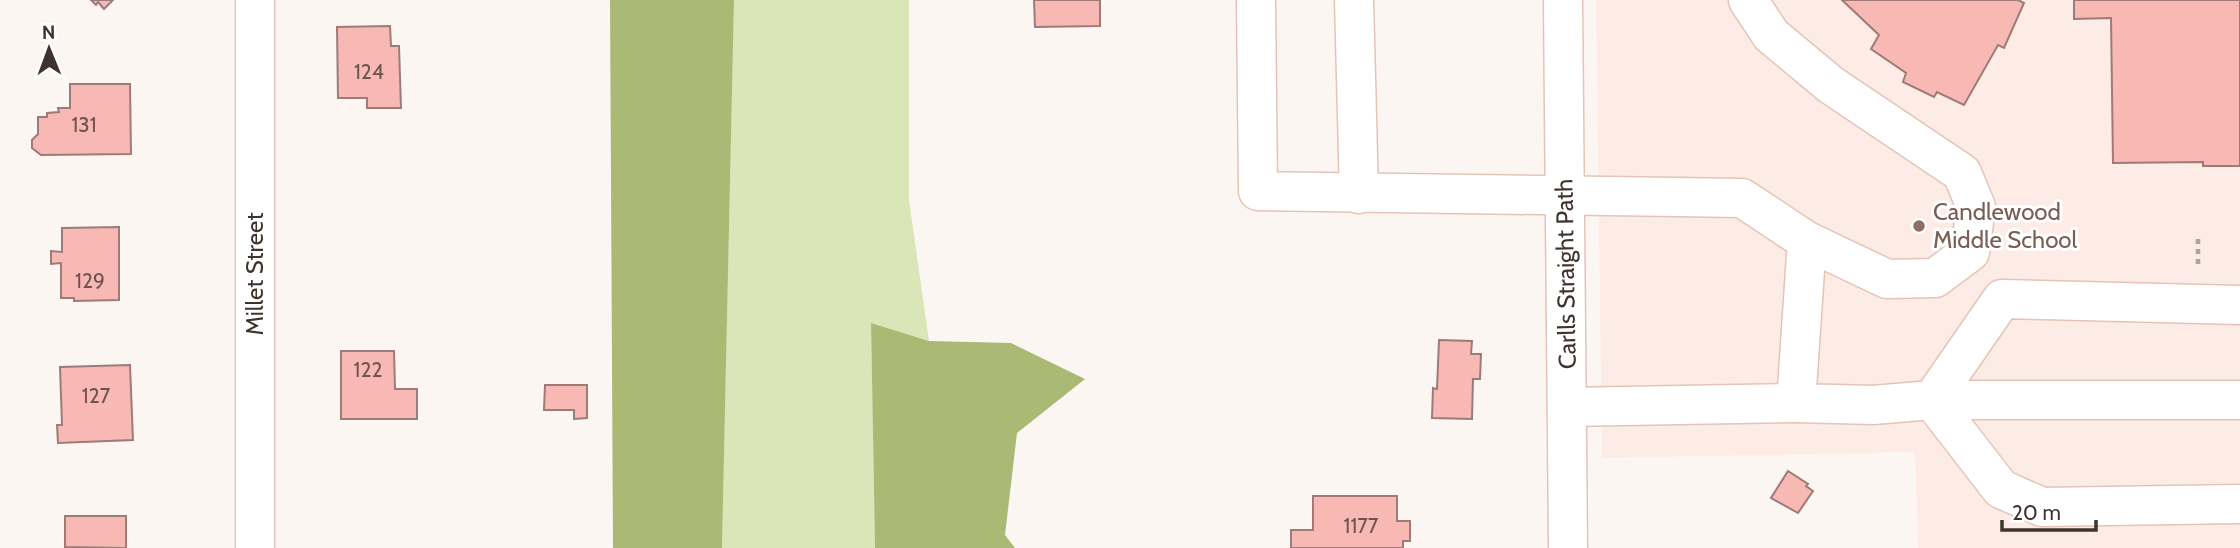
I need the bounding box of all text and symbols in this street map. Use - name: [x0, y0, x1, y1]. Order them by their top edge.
- north arrow: [14, 14, 84, 84]
- text: N: [42, 21, 56, 44]
- house number: 124: [354, 59, 384, 84]
- house number: 131: [71, 112, 97, 137]
- street label: Carlls Straight Path: [1549, 179, 1582, 369]
- place label: Candlewood Middle School: [1933, 197, 2078, 254]
- street label: Millet Street: [240, 212, 269, 336]
- marker: Candlewood Middle School: [1911, 218, 1927, 234]
- house number: 129: [75, 268, 105, 293]
- house number: 122: [354, 357, 382, 382]
- house number: 127: [82, 383, 111, 408]
- scale bar: [2002, 489, 2096, 532]
- text: 20 m: [2012, 500, 2061, 525]
- house number: 1177: [1344, 513, 1379, 538]

